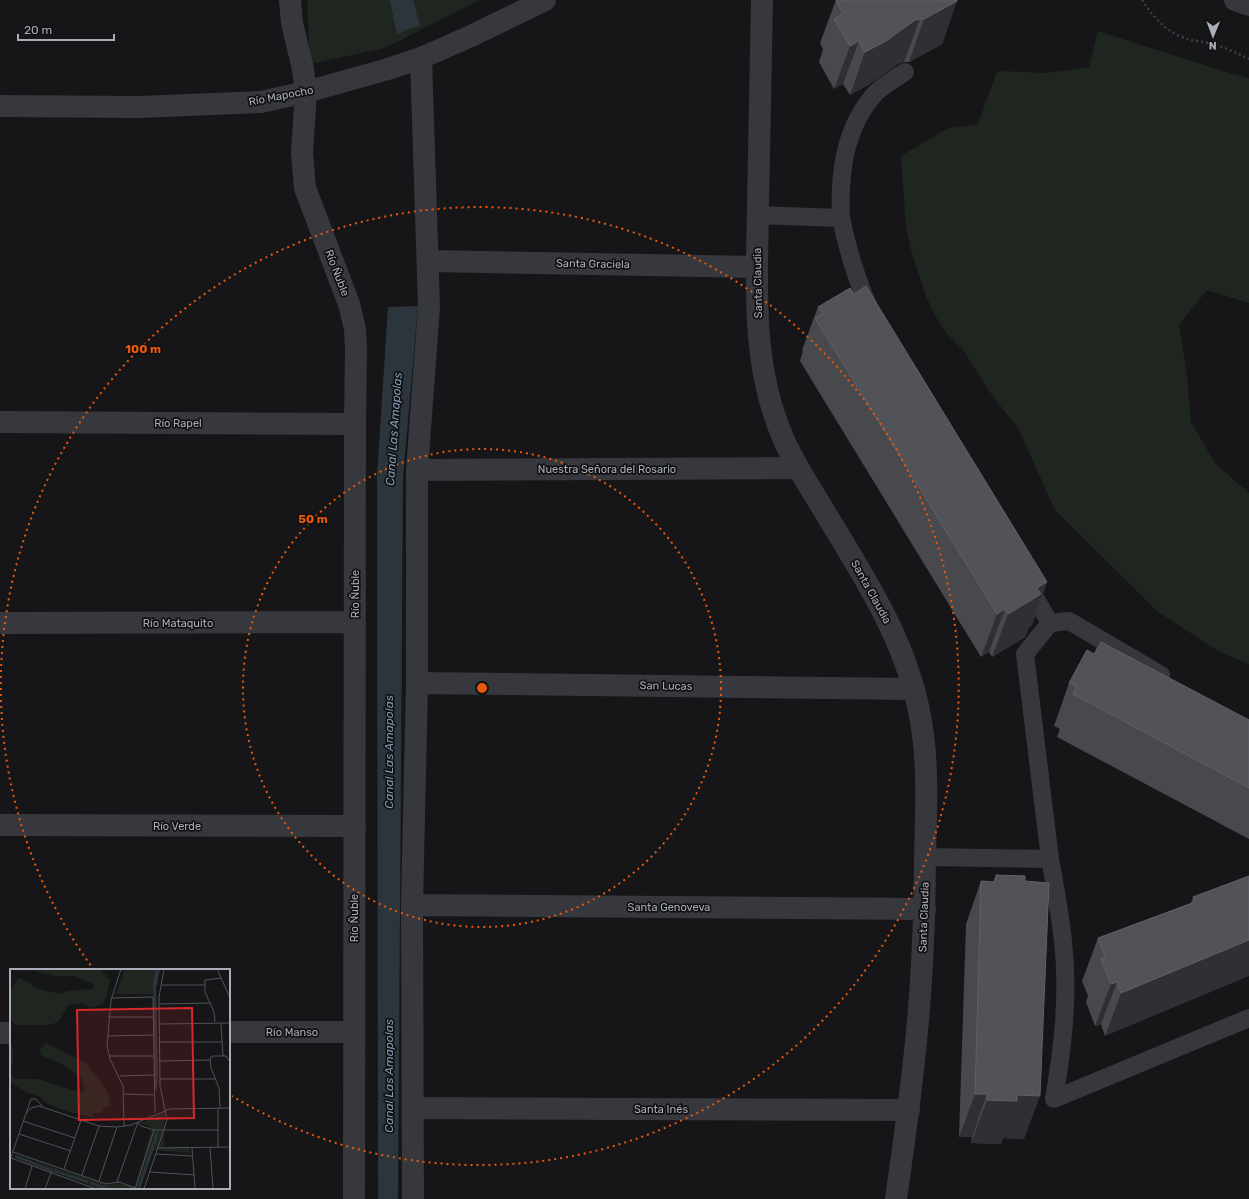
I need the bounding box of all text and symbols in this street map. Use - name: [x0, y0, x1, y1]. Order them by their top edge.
- scale bar: [18, 16, 114, 42]
- north arrow: [1193, 16, 1233, 56]
- text: 20 m: [24, 23, 52, 37]
- text: N: [1209, 39, 1217, 52]
- street label: Río Mapocho: [248, 83, 314, 109]
- street label: Río Ñuble: [322, 248, 352, 298]
- street label: Santa Claudia: [751, 248, 765, 318]
- street label: Santa Graciela: [556, 257, 630, 271]
- text: 100 m: [125, 342, 161, 356]
- water label: Canal Las Amapolas: [383, 372, 405, 486]
- street label: Río Rapel: [154, 417, 202, 430]
- street label: Nuestra Señora del Rosario: [538, 463, 676, 476]
- text: 50 m: [298, 512, 328, 526]
- street label: Santa Claudia: [848, 558, 894, 626]
- street label: Río Ñuble: [349, 570, 362, 618]
- street label: Río Mataquito: [143, 617, 213, 630]
- street label: San Lucas: [640, 679, 693, 693]
- centre of rings: [475, 681, 489, 695]
- water label: Canal Las Amapolas: [382, 695, 396, 809]
- street label: Río Verde: [153, 820, 201, 833]
- street label: Santa Claudia: [916, 882, 932, 952]
- street label: Río Ñuble: [348, 894, 361, 942]
- street label: Santa Genoveva: [628, 901, 710, 914]
- inset map: [10, 969, 230, 1189]
- water label: Canal Las Amapolas: [382, 1019, 396, 1133]
- street label: Río Manso: [266, 1026, 318, 1039]
- street label: Santa Inés: [634, 1103, 688, 1116]

